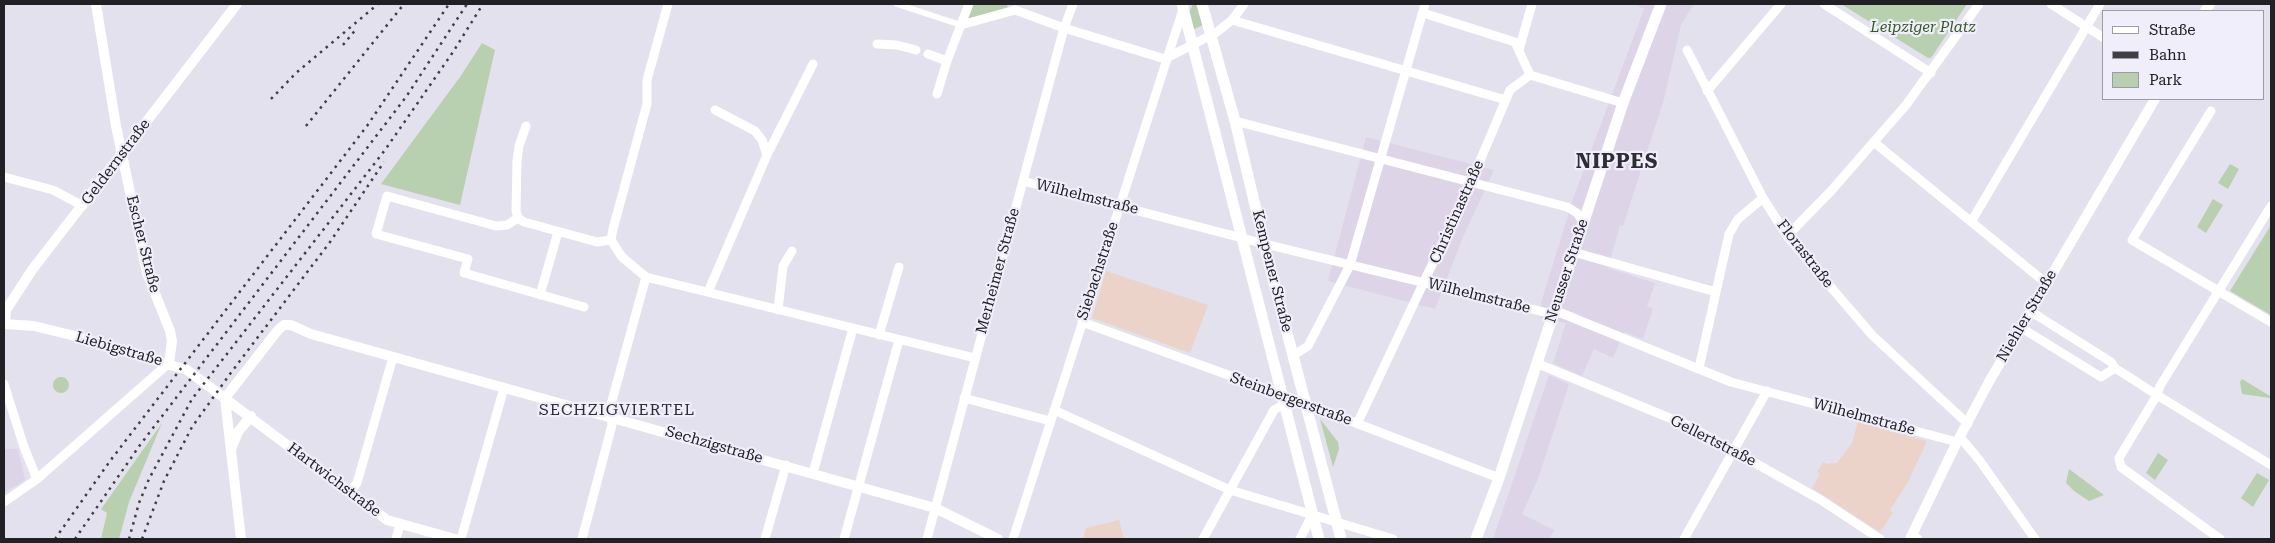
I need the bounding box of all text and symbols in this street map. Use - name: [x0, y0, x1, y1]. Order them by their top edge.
- legend: [2102, 10, 2265, 100]
- park label: Leipziger Platz: [1870, 19, 1976, 37]
- text: Straße: [2149, 21, 2196, 39]
- text: Bahn: [2149, 46, 2186, 64]
- text: Park: [2149, 71, 2182, 89]
- street label: Geldernstraße: [78, 116, 154, 208]
- district label: NIPPES: [1575, 150, 1659, 174]
- street label: Christinastraße: [1426, 158, 1488, 266]
- street label: Wilhelmstraße: [1034, 176, 1140, 218]
- street label: Escher Straße: [122, 193, 164, 295]
- street label: Merheimer Straße: [973, 206, 1023, 336]
- street label: Kempener Straße: [1248, 208, 1296, 334]
- street label: Florastraße: [1773, 216, 1837, 292]
- street label: Neusser Straße: [1542, 217, 1592, 325]
- street label: Siebachstraße: [1074, 220, 1122, 322]
- street label: Niehler Straße: [1993, 267, 2061, 365]
- street label: Wilhelmstraße: [1426, 275, 1532, 317]
- street label: Liebigstraße: [73, 328, 165, 370]
- street label: Steinbergerstraße: [1228, 369, 1354, 429]
- street label: Wilhelmstraße: [1811, 395, 1917, 439]
- district label: SECHZIGVIERTEL: [537, 400, 697, 420]
- street label: Gellertstraße: [1667, 412, 1759, 470]
- street label: Sechzigstraße: [663, 422, 765, 468]
- street label: Hartwichstraße: [284, 439, 384, 521]

